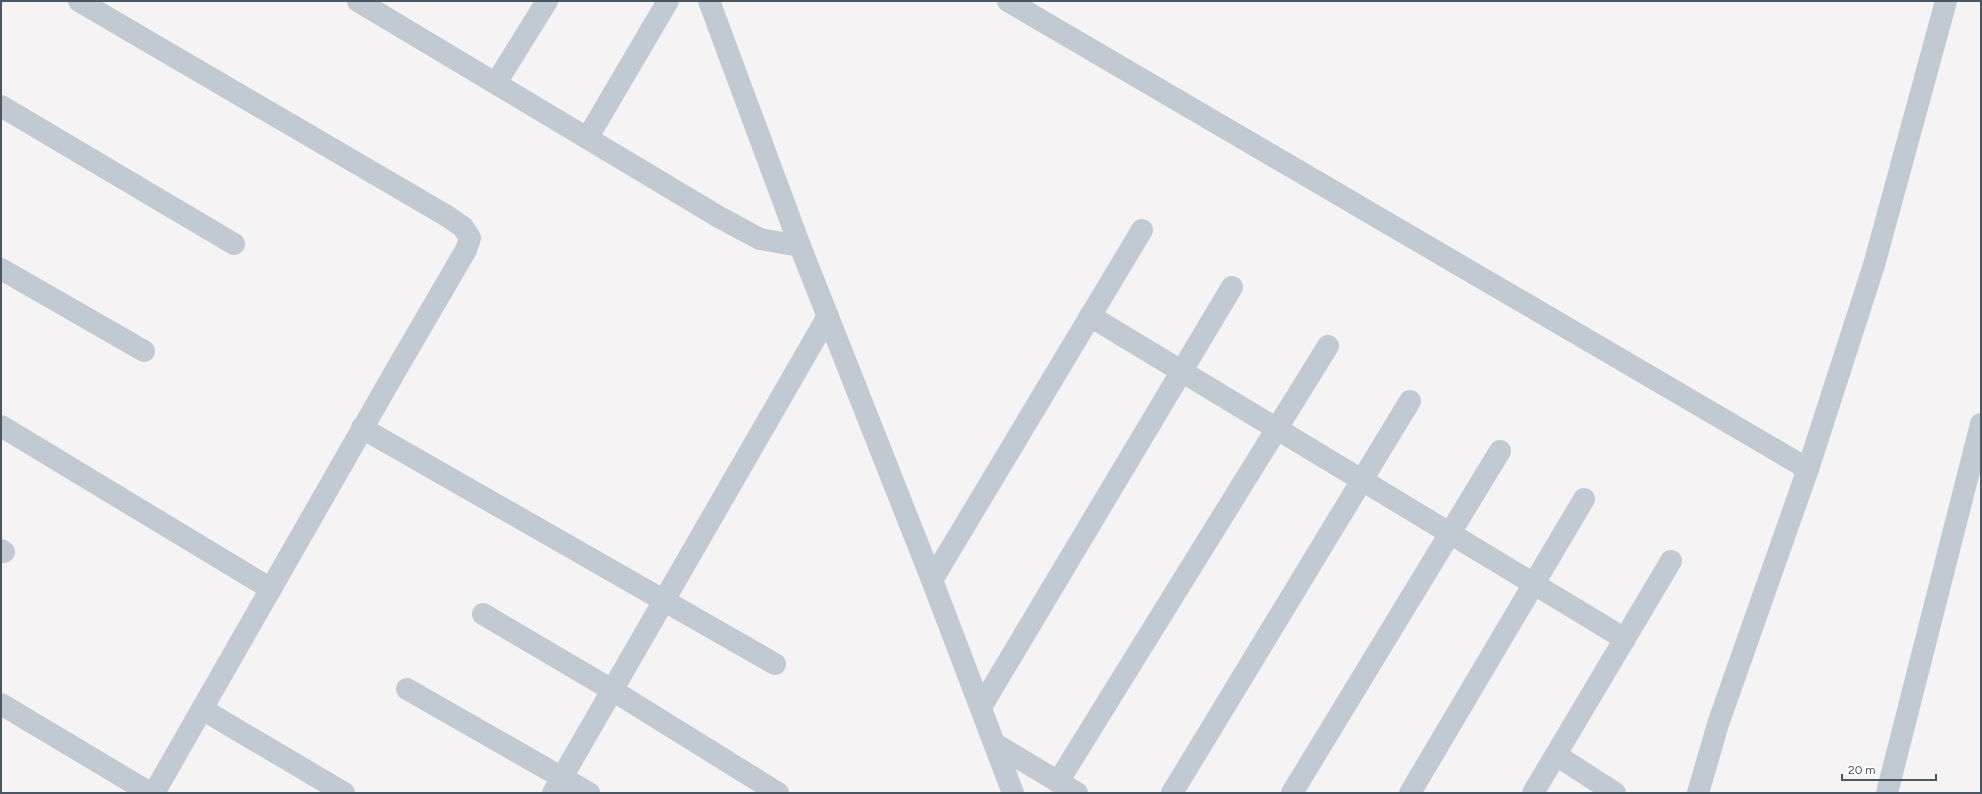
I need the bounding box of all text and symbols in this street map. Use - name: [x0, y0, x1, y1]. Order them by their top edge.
- scale bar: [1842, 756, 1936, 782]
- text: 20 m: [1848, 763, 1876, 777]

